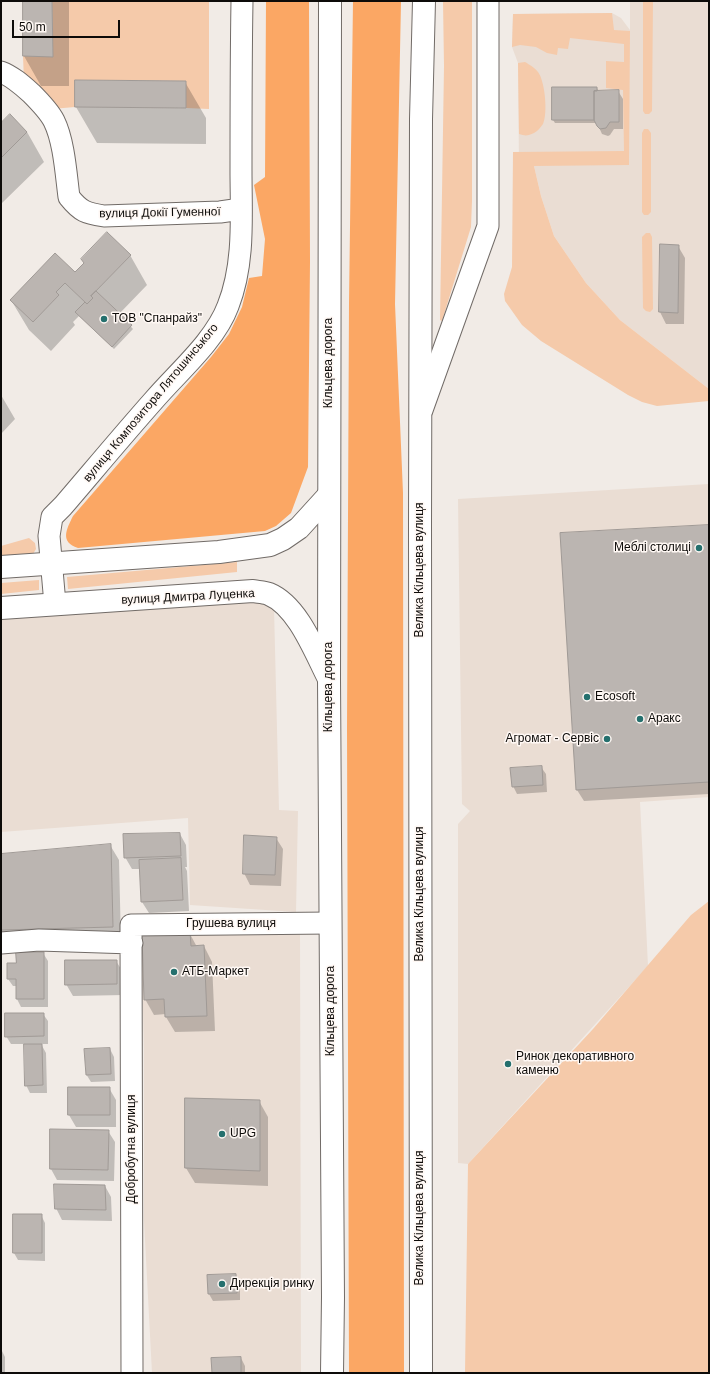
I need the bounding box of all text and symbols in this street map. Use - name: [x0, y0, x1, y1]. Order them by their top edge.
- scale bar: [14, 12, 122, 38]
- text: 50 m: [19, 20, 46, 34]
- street label: вулиця Докії Гуменної: [99, 205, 221, 221]
- place label: ТОВ "Спанрайз": [112, 312, 202, 326]
- marker: ТОВ "Спанрайз": [99, 314, 109, 324]
- street label: Кільцева дорога: [322, 318, 336, 408]
- street label: вулиця Композитора Лятошинського: [80, 321, 222, 485]
- street label: Велика Кільцева вулиця: [413, 502, 427, 638]
- place label: Меблі столиці: [614, 541, 691, 555]
- marker: Меблі столиці: [694, 543, 704, 553]
- street label: вулиця Дмитра Луценка: [121, 586, 255, 608]
- street label: Кільцева дорога: [322, 642, 336, 732]
- place label: Ecosoft: [595, 690, 635, 704]
- marker: Ecosoft: [582, 692, 592, 702]
- place label: Аракс: [648, 712, 681, 726]
- marker: Аракс: [635, 714, 645, 724]
- place label: Агромат - Сервіс: [505, 732, 599, 746]
- marker: Агромат - Сервіс: [602, 734, 612, 744]
- street label: Велика Кільцева вулиця: [413, 826, 427, 962]
- street label: Грушева вулиця: [186, 917, 276, 931]
- place label: АТБ-Маркет: [182, 965, 249, 979]
- street label: Кільцева дорога: [324, 966, 338, 1056]
- marker: АТБ-Маркет: [169, 967, 179, 977]
- place label: Ринок декоративного каменю: [516, 1050, 634, 1078]
- marker: Ринок декоративного каменю: [503, 1059, 513, 1069]
- street label: Добробутна вулиця: [125, 1095, 139, 1203]
- place label: UPG: [230, 1127, 256, 1141]
- marker: UPG: [217, 1129, 227, 1139]
- street label: Велика Кільцева вулиця: [413, 1150, 427, 1286]
- place label: Дирекція ринку: [230, 1277, 314, 1291]
- marker: Дирекція ринку: [217, 1279, 227, 1289]

